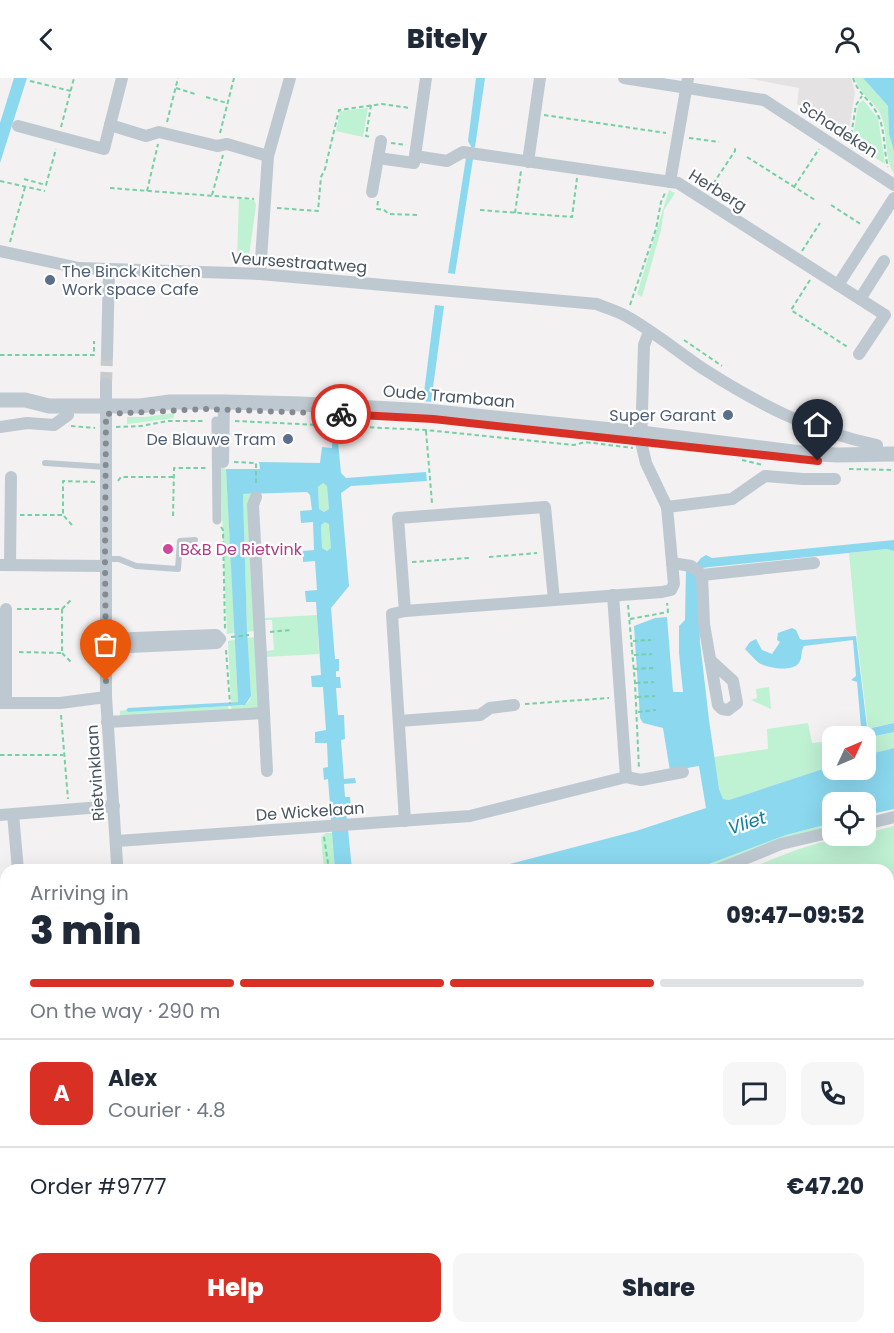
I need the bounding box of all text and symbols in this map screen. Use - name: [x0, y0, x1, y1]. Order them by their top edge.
- text: Bitely: [407, 20, 487, 57]
- icon: back: [30, 23, 63, 56]
- icon: person: [831, 23, 864, 56]
- street label: Schadeken: [795, 95, 882, 163]
- street label: Herberg: [684, 164, 751, 217]
- street label: Veursestraatweg: [230, 246, 368, 279]
- place label: The Binck Kitchen Work space Cafe: [62, 260, 201, 301]
- marker: The Binck Kitchen Work space Cafe: [43, 273, 57, 287]
- street label: Oude Trambaan: [382, 379, 516, 414]
- courier: [311, 384, 371, 444]
- icon: bike: [325, 398, 358, 431]
- pin: [792, 399, 843, 461]
- place label: Super Garant: [609, 404, 716, 427]
- marker: Super Garant: [721, 408, 735, 422]
- icon: home: [801, 408, 834, 441]
- place label: De Blauwe Tram: [146, 428, 276, 451]
- marker: De Blauwe Tram: [281, 432, 295, 446]
- place label: B&B De Rietvink: [180, 538, 303, 561]
- marker: B&B De Rietvink: [161, 542, 175, 556]
- pin: [80, 619, 131, 681]
- icon: bag: [89, 628, 122, 661]
- street label: Rietvinklaan: [81, 724, 110, 822]
- north arrow: [822, 726, 876, 780]
- map controls: [822, 726, 876, 846]
- button: locate: [822, 792, 876, 846]
- street label: De Wickelaan: [255, 796, 365, 827]
- water label: Vliet: [725, 805, 770, 840]
- text: Arriving in: [30, 879, 129, 907]
- text: 09:47–09:52: [726, 900, 864, 931]
- text: 3 min: [30, 903, 142, 958]
- text: On the way · 290 m: [30, 997, 220, 1025]
- button: chat: [723, 1062, 786, 1125]
- button: phone: [801, 1062, 864, 1125]
- text: Alex: [108, 1063, 157, 1094]
- text: A: [53, 1078, 70, 1109]
- text: Courier · 4.8: [108, 1096, 226, 1124]
- text: Order #9777: [30, 1171, 166, 1202]
- text: €47.20: [787, 1171, 864, 1202]
- button: Help: [30, 1253, 441, 1322]
- button: Share: [453, 1253, 864, 1322]

